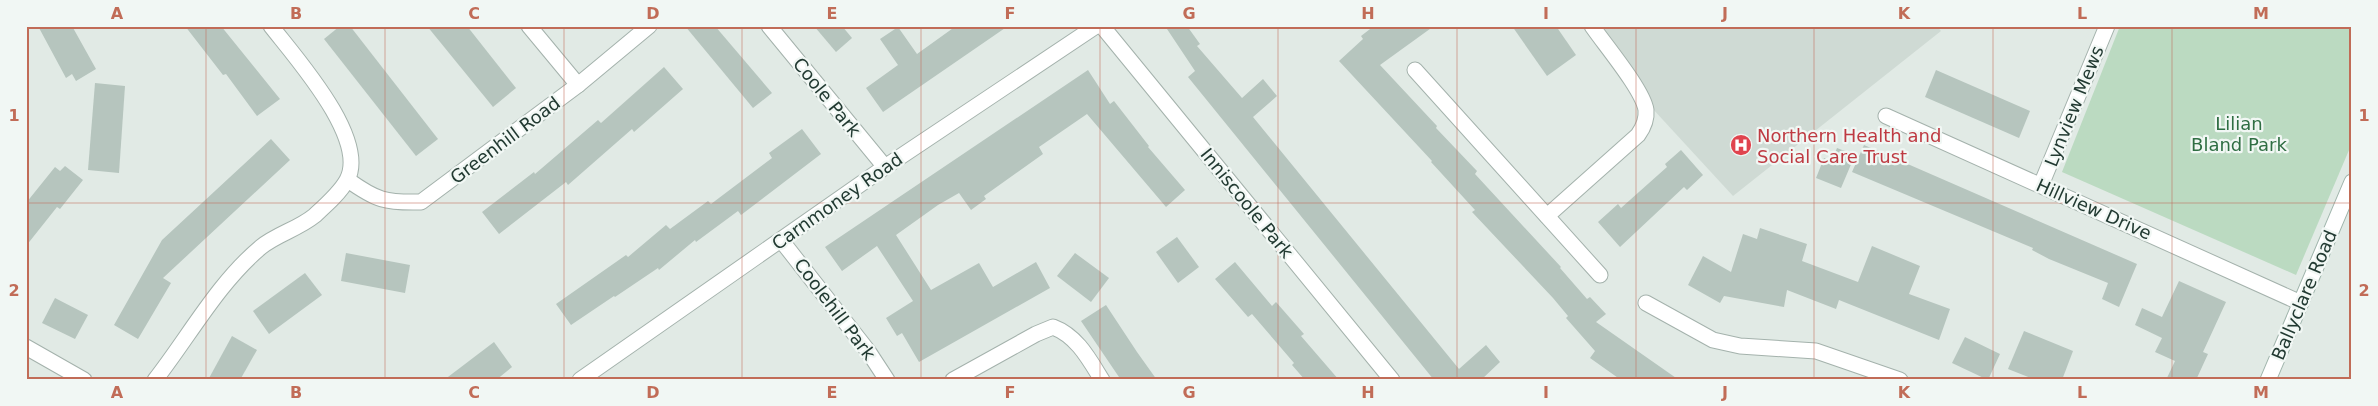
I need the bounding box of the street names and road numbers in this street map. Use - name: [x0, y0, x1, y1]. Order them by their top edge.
- street label: Lynview Mews: [2040, 43, 2108, 169]
- street label: Coole Park: [789, 53, 866, 141]
- street label: Greenhill Road: [446, 92, 564, 188]
- street label: Inniscoole Park: [1196, 144, 1298, 263]
- street label: Carnmoney Road: [768, 148, 906, 254]
- street label: Hillview Drive: [2033, 174, 2155, 244]
- street label: Ballyclare Road: [2267, 227, 2341, 363]
- street label: Coolehill Park: [790, 254, 880, 364]

